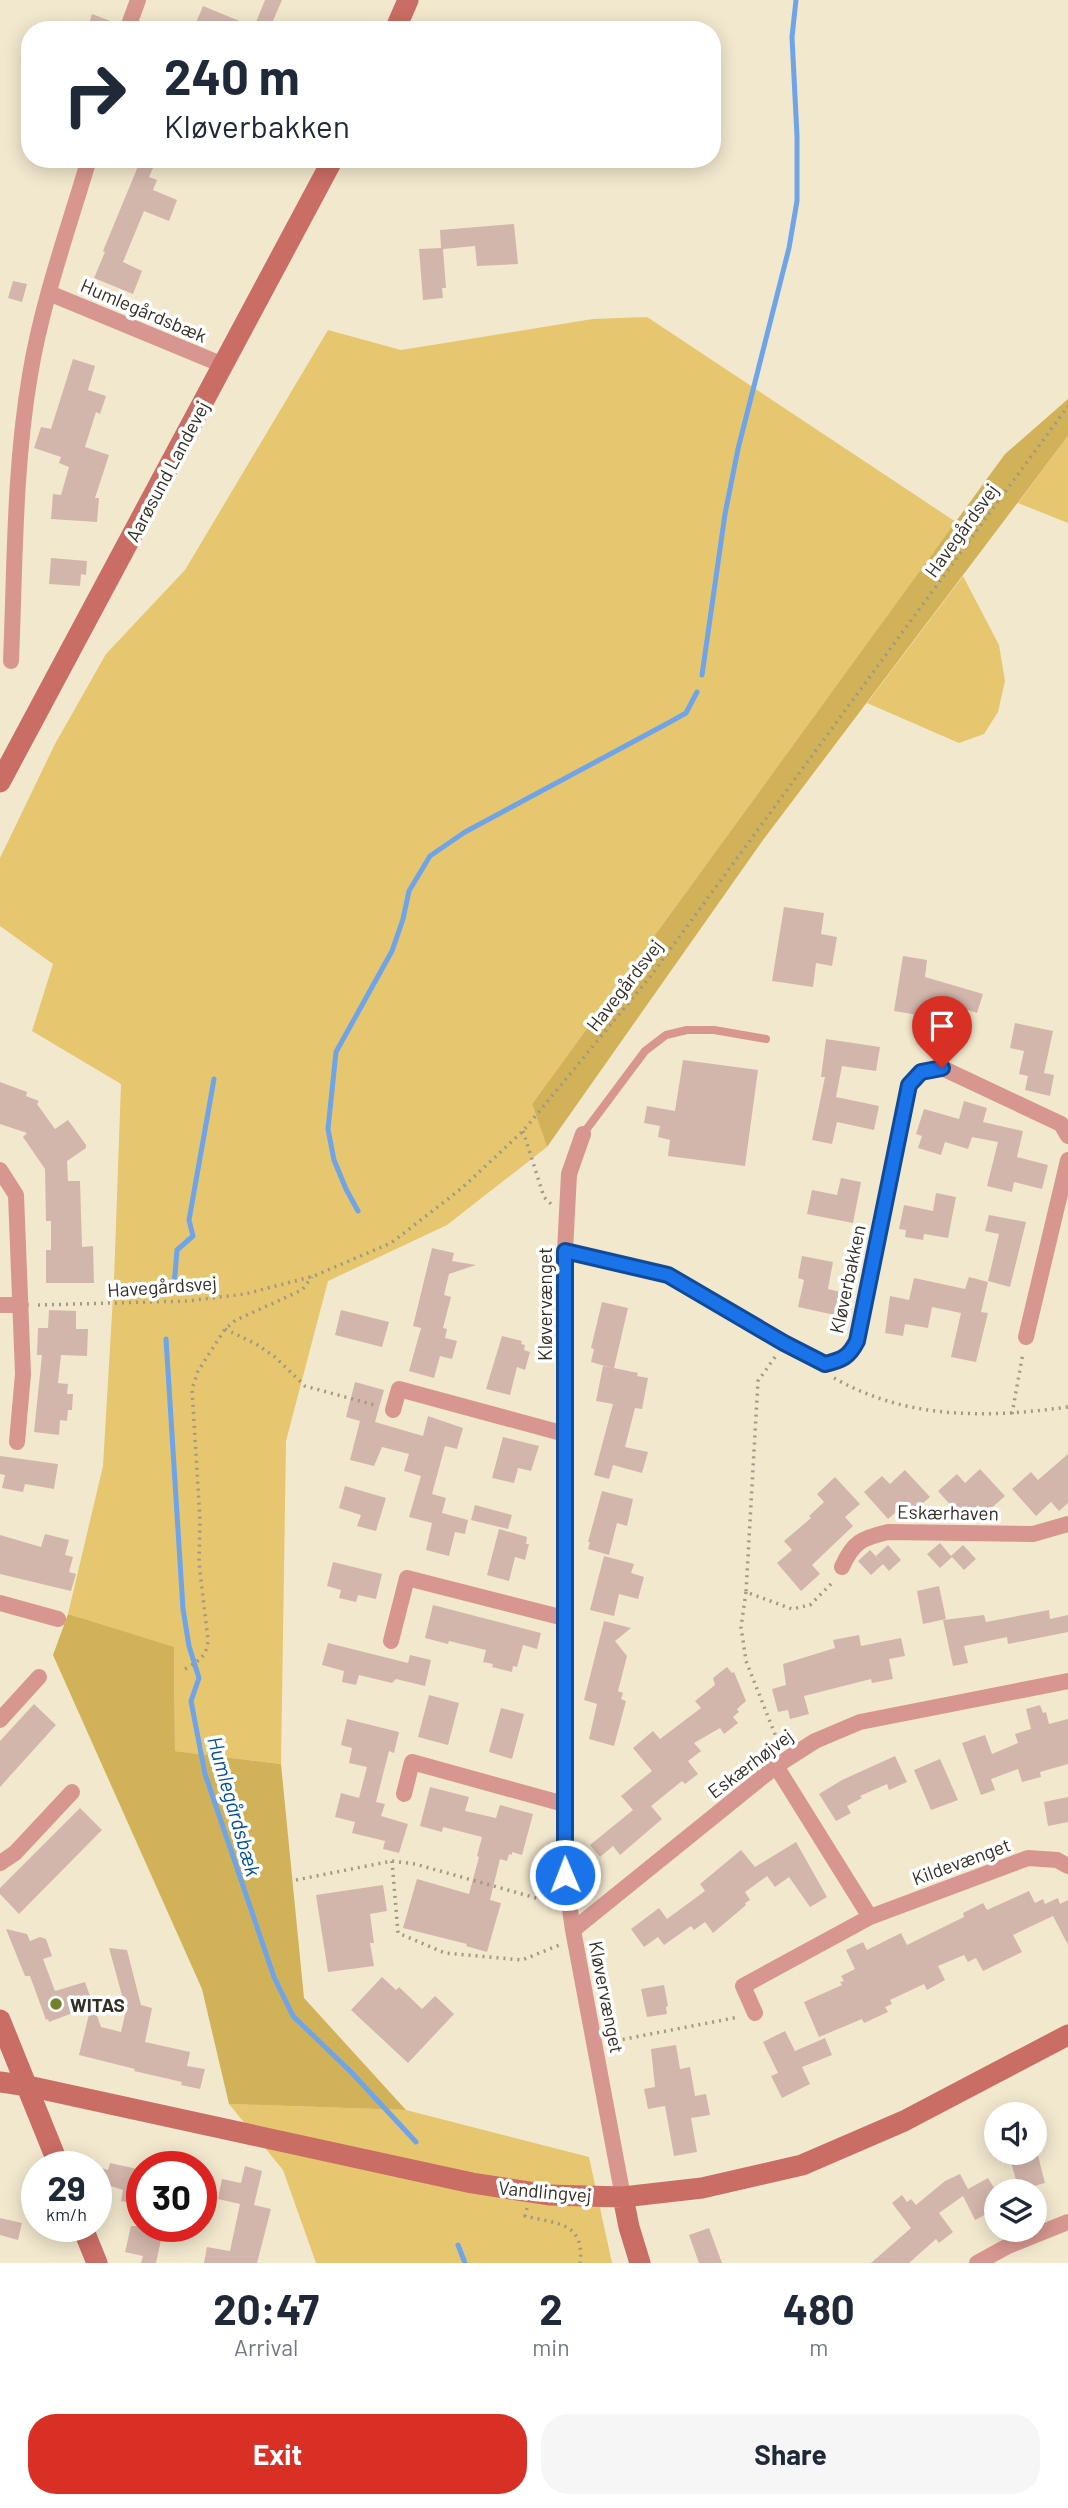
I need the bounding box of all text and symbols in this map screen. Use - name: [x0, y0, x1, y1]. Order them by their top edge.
- text: 240 m: [164, 46, 300, 105]
- icon: right: [49, 49, 140, 140]
- text: Kløverbakken: [164, 106, 350, 144]
- street label: Humlegårdsbæk: [78, 273, 210, 347]
- street label: Aarøsund Landevej: [120, 397, 214, 545]
- street label: Havegårdsvej: [919, 479, 1003, 581]
- street label: Havegårdsvej: [581, 935, 667, 1035]
- pin: [912, 996, 972, 1068]
- icon: arrive: [923, 1007, 961, 1045]
- street label: Kløverbakken: [824, 1223, 870, 1335]
- street label: Kløvervænget: [533, 1247, 556, 1361]
- street label: Havegårdsvej: [106, 1271, 218, 1301]
- street label: Eskærhaven: [897, 1500, 999, 1524]
- street label: Eskærhøjvej: [703, 1723, 797, 1803]
- water label: Humlegårdsbæk: [203, 1733, 267, 1880]
- street label: Kildevænget: [909, 1833, 1013, 1889]
- position arrow: [528, 1838, 602, 1912]
- street label: Kløvervænget: [585, 1939, 629, 2055]
- place label: WITAS: [70, 1993, 125, 2016]
- marker: WITAS: [48, 1996, 64, 2012]
- map controls: [984, 2102, 1047, 2242]
- button: sound: [984, 2102, 1047, 2165]
- speed limit sign: 30: [126, 2151, 217, 2242]
- text: 29: [47, 2166, 86, 2208]
- street label: Vandlingvej: [497, 2175, 593, 2207]
- button: layers: [984, 2179, 1047, 2242]
- text: km/h: [46, 2203, 87, 2225]
- text: 20:47: [213, 2283, 319, 2333]
- text: 2: [539, 2283, 563, 2333]
- text: 480: [783, 2283, 855, 2333]
- text: Arrival: [234, 2333, 298, 2361]
- text: min: [532, 2333, 570, 2361]
- text: m: [809, 2333, 828, 2361]
- button: Exit: [28, 2414, 527, 2494]
- button: Share: [541, 2414, 1040, 2494]

